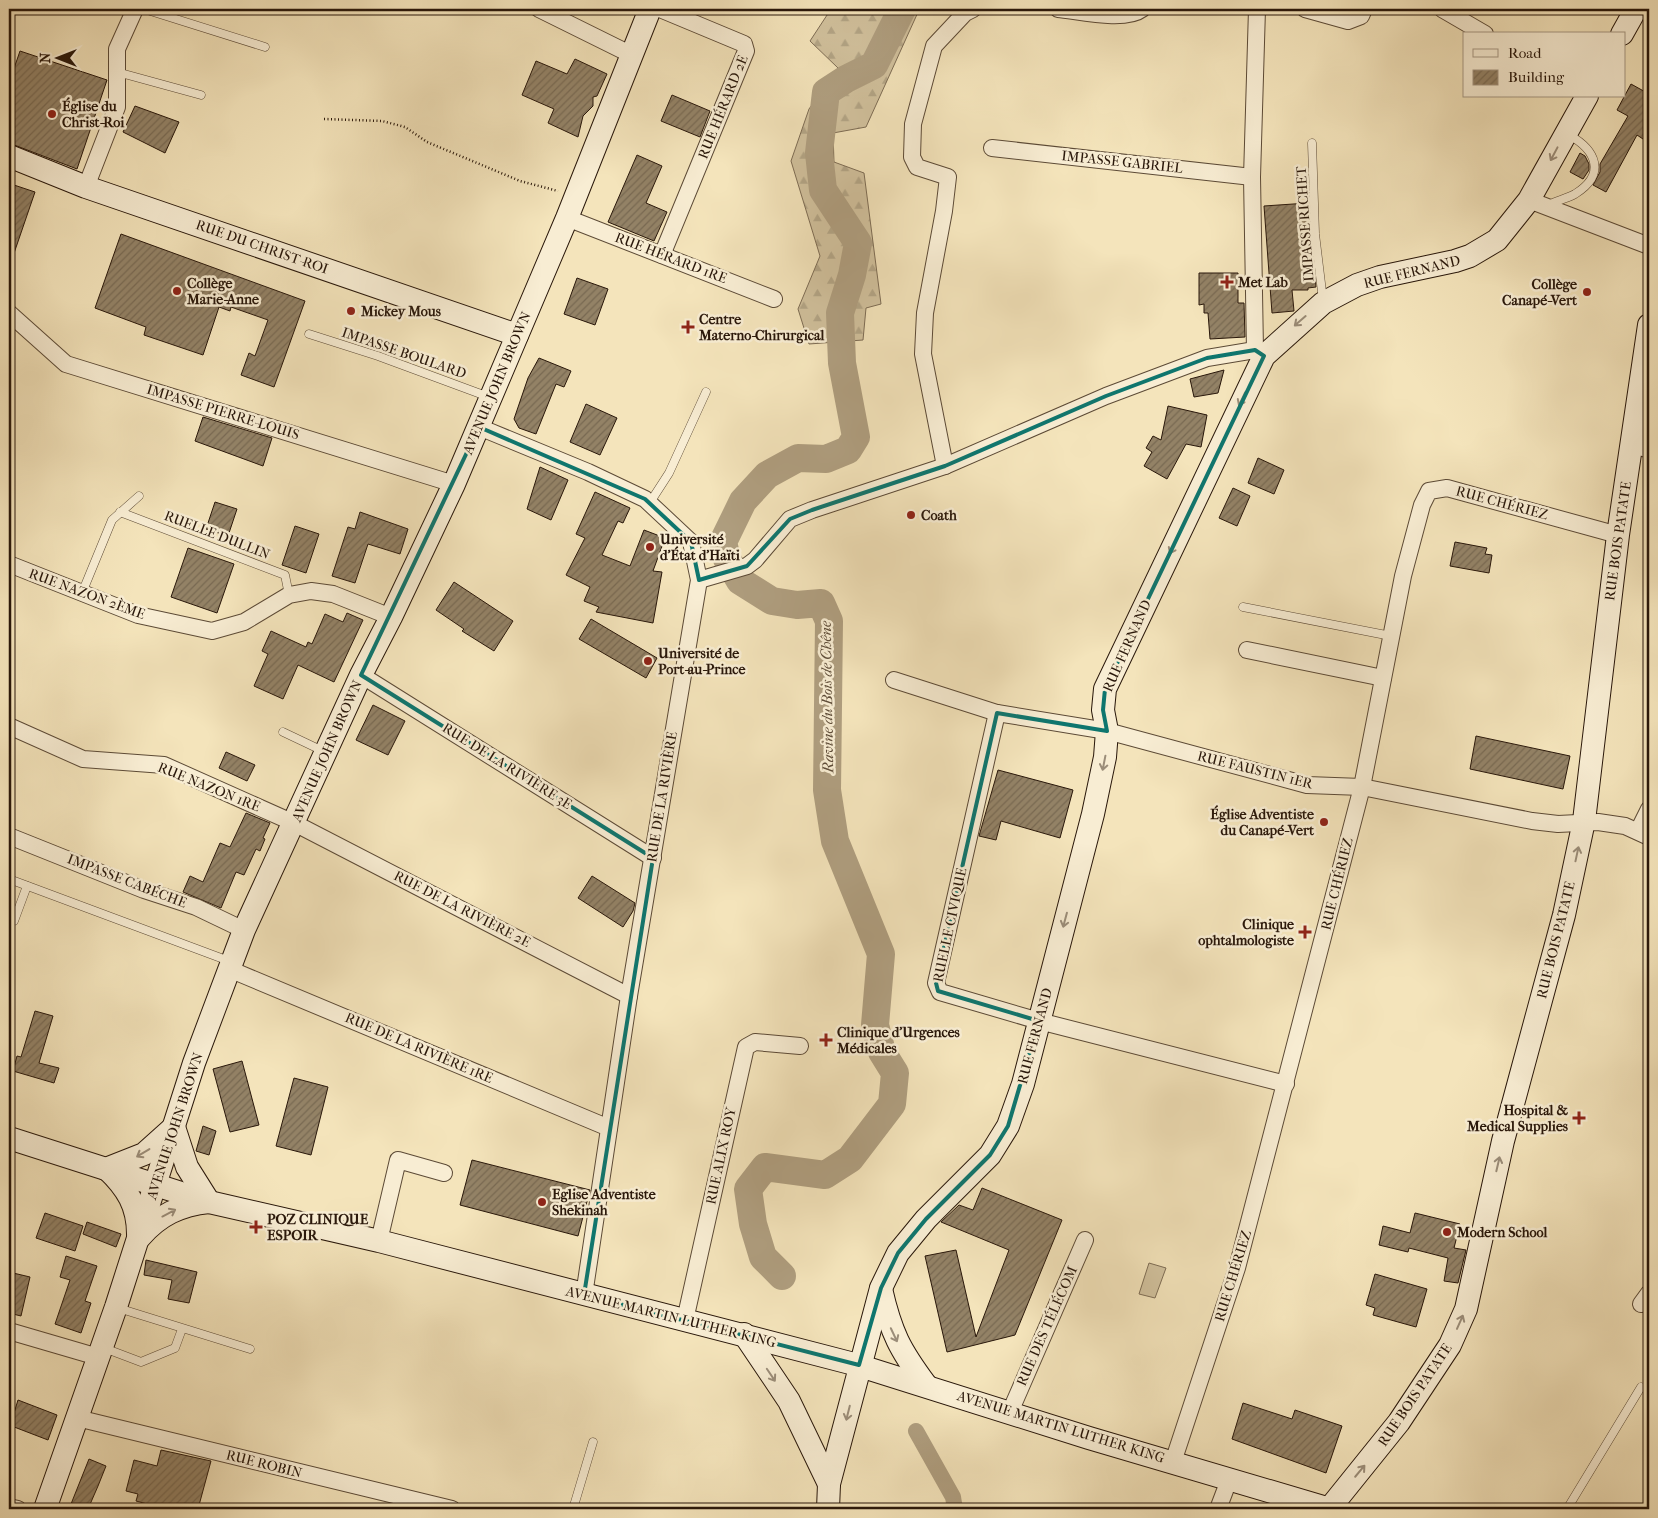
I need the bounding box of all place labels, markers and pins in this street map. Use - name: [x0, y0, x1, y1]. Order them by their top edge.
- place label: Église du Christ-Roi: [62, 97, 125, 131]
- marker: Église du Christ-Roi: [46, 108, 58, 120]
- place label: Met Lab: [1237, 274, 1289, 291]
- place label: Collège Marie-Anne: [186, 275, 259, 308]
- marker: Met Lab: [1220, 275, 1234, 289]
- place label: Collège Canapé-Vert: [1502, 276, 1578, 309]
- marker: Collège Marie-Anne: [171, 285, 183, 297]
- marker: Collège Canapé-Vert: [1581, 286, 1593, 298]
- place label: Mickey Mous: [360, 303, 442, 320]
- marker: Mickey Mous: [345, 305, 357, 317]
- place label: Centre Materno-Chirurgical: [698, 311, 824, 344]
- marker: Centre Materno-Chirurgical: [681, 320, 695, 334]
- place label: Coath: [921, 507, 958, 524]
- marker: Coath: [905, 509, 917, 521]
- place label: Université d'État d'Haïti: [659, 531, 741, 564]
- marker: Université d'État d'Haïti: [644, 541, 656, 553]
- place label: Université de Port-au-Prince: [657, 645, 746, 678]
- marker: Université de Port-au-Prince: [642, 655, 654, 667]
- place label: Église Adventiste du Canapé-Vert: [1210, 805, 1315, 839]
- marker: Église Adventiste du Canapé-Vert: [1318, 816, 1330, 828]
- place label: Clinique ophtalmologiste: [1198, 916, 1294, 949]
- marker: Clinique ophtalmologiste: [1298, 925, 1312, 939]
- place label: Clinique d’Urgences Médicales: [836, 1024, 961, 1057]
- marker: Clinique d’Urgences Médicales: [819, 1033, 833, 1047]
- place label: Hospital & Medical Supplies: [1466, 1102, 1569, 1135]
- marker: Hospital & Medical Supplies: [1572, 1111, 1586, 1125]
- place label: Eglise Adventiste Shekinah: [552, 1186, 656, 1219]
- marker: Eglise Adventiste Shekinah: [536, 1196, 548, 1208]
- place label: POZ CLINIQUE ESPOIR: [267, 1211, 369, 1244]
- marker: POZ CLINIQUE ESPOIR: [249, 1220, 263, 1234]
- place label: Modern School: [1456, 1224, 1548, 1241]
- marker: Modern School: [1441, 1226, 1453, 1238]

